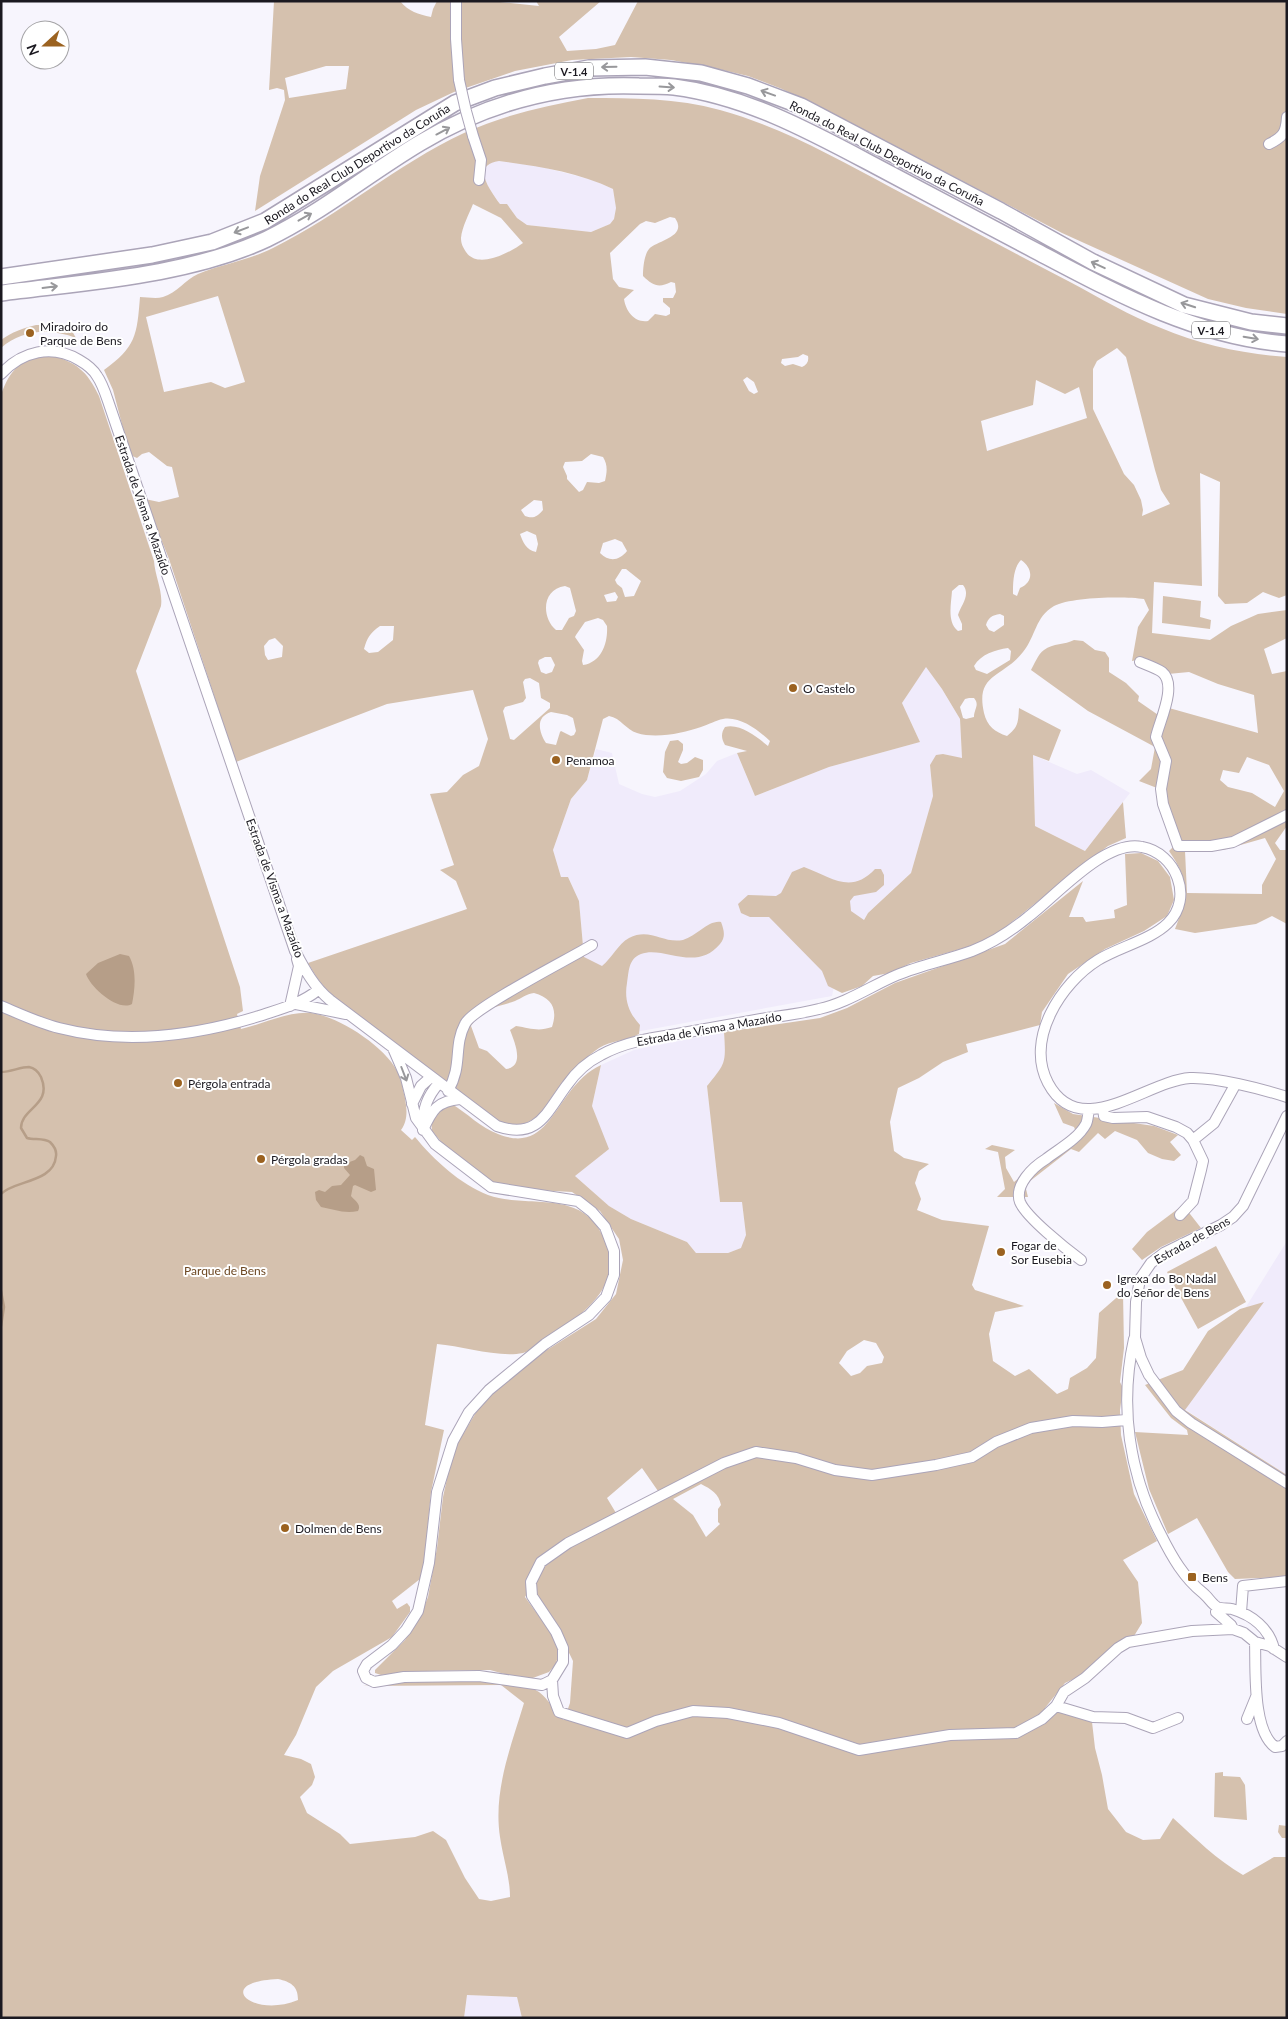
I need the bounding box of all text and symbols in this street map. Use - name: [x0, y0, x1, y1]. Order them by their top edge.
- north arrow: [20, 20, 70, 70]
- text: N: [23, 42, 42, 58]
- road number: V-1.4: [555, 62, 593, 80]
- one-way arrow: [601, 63, 617, 72]
- one-way arrow: [659, 83, 675, 92]
- one-way arrow: [760, 88, 775, 97]
- street label: Ronda do Real Club Deportivo da Coruña: [787, 97, 987, 209]
- street label: Ronda do Real Club Deportivo da Coruña: [261, 100, 453, 228]
- one-way arrow: [435, 126, 450, 136]
- one-way arrow: [298, 212, 312, 222]
- one-way arrow: [234, 226, 250, 235]
- one-way arrow: [1091, 259, 1106, 269]
- one-way arrow: [41, 282, 57, 292]
- one-way arrow: [1181, 300, 1196, 309]
- place label: Miradoiro do Parque de Bens: [40, 319, 122, 348]
- road number: V-1.4: [1192, 322, 1230, 338]
- marker: Miradoiro do Parque de Bens: [24, 327, 36, 339]
- one-way arrow: [1243, 334, 1259, 344]
- street label: Estrada de Visma a Mazaído: [112, 433, 174, 577]
- place label: O Castelo: [803, 681, 855, 696]
- marker: O Castelo: [787, 682, 799, 694]
- place label: Penamoa: [566, 753, 615, 768]
- marker: Penamoa: [550, 754, 562, 766]
- street label: Estrada de Visma a Mazaído: [243, 816, 307, 960]
- street label: Estrada de Visma a Mazaído: [635, 1009, 783, 1049]
- one-way arrow: [400, 1066, 409, 1081]
- place label: Pérgola entrada: [188, 1076, 270, 1091]
- marker: Pérgola entrada: [172, 1077, 184, 1089]
- place label: Pérgola gradas: [271, 1152, 348, 1167]
- marker: Pérgola gradas: [255, 1153, 267, 1165]
- street label: Estrada de Bens: [1151, 1213, 1233, 1267]
- place label: Fogar de Sor Eusebia: [1011, 1238, 1072, 1267]
- marker: Fogar de Sor Eusebia: [995, 1246, 1007, 1258]
- park label: Parque de Bens: [184, 1263, 266, 1278]
- place label: Igrexa do Bo Nadal do Señor de Bens: [1117, 1271, 1216, 1300]
- marker: Igrexa do Bo Nadal do Señor de Bens: [1101, 1279, 1113, 1291]
- place label: Dolmen de Bens: [295, 1521, 382, 1536]
- marker: Dolmen de Bens: [279, 1522, 291, 1534]
- place label: Bens: [1202, 1570, 1228, 1585]
- marker: Bens: [1186, 1571, 1198, 1583]

